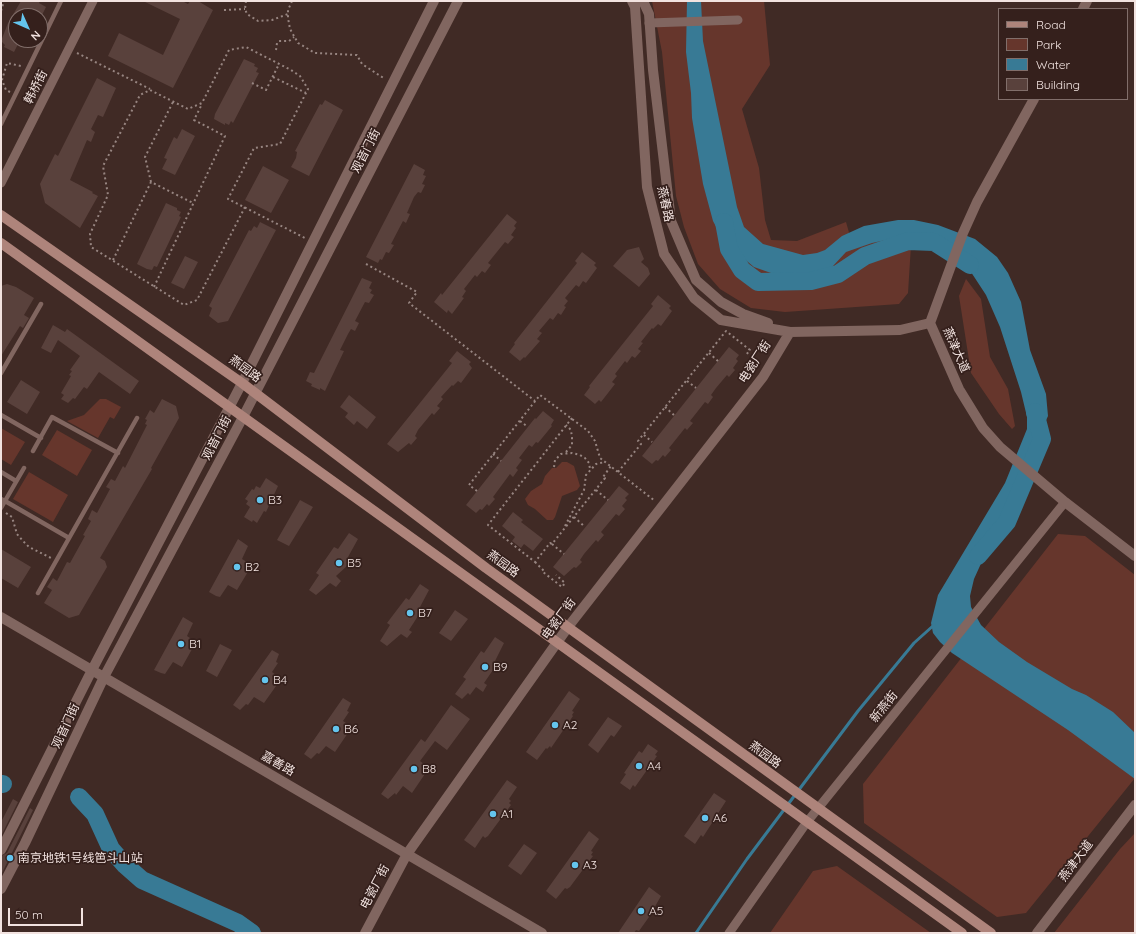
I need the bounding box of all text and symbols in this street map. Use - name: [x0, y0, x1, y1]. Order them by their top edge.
- north arrow: [8, 8, 48, 48]
- legend: [998, 8, 1128, 100]
- text: Road: [1036, 17, 1066, 32]
- text: N: [28, 28, 44, 44]
- text: Park: [1036, 37, 1061, 52]
- text: Water: [1036, 57, 1070, 72]
- street label: 韩桥街: [21, 68, 51, 106]
- text: Building: [1036, 77, 1080, 92]
- street label: 观音门街: [349, 126, 383, 176]
- street label: 燕春路: [654, 185, 676, 223]
- street label: 燕津大道: [940, 325, 972, 375]
- street label: 电瓷厂街: [736, 338, 774, 386]
- street label: 燕园路: [226, 353, 264, 385]
- street label: 观音门街: [199, 413, 235, 463]
- place label: B3: [268, 493, 282, 507]
- marker: B3: [255, 495, 265, 505]
- street label: 燕园路: [484, 548, 522, 580]
- place label: B5: [347, 556, 361, 570]
- marker: B5: [334, 558, 344, 568]
- place label: B2: [245, 560, 259, 574]
- marker: B2: [232, 562, 242, 572]
- street label: 电瓷厂街: [539, 595, 579, 643]
- place label: B7: [418, 606, 432, 620]
- marker: B7: [405, 608, 415, 618]
- place label: B1: [189, 637, 201, 651]
- marker: B1: [176, 639, 186, 649]
- place label: B9: [493, 660, 508, 674]
- marker: B9: [480, 662, 490, 672]
- place label: B4: [273, 673, 287, 687]
- marker: B4: [260, 675, 270, 685]
- street label: 新燕街: [867, 688, 901, 726]
- street label: 观音门街: [49, 701, 83, 751]
- place label: A2: [563, 718, 577, 732]
- marker: A2: [550, 720, 560, 730]
- place label: B6: [344, 722, 358, 736]
- marker: B6: [331, 724, 341, 734]
- street label: 燕园路: [746, 739, 784, 771]
- street label: 嘉善路: [259, 749, 297, 779]
- place label: A4: [647, 759, 661, 773]
- marker: A4: [634, 761, 644, 771]
- place label: B8: [422, 762, 436, 776]
- marker: B8: [409, 764, 419, 774]
- place label: A1: [501, 807, 513, 821]
- marker: A1: [488, 809, 498, 819]
- place label: A6: [713, 811, 727, 825]
- marker: A6: [700, 813, 710, 823]
- street label: 燕津大道: [1056, 837, 1096, 885]
- place label: 南京地铁1号线笆斗山站: [18, 851, 142, 865]
- marker: 南京地铁1号线笆斗山站: [5, 853, 15, 863]
- place label: A3: [583, 858, 597, 872]
- marker: A3: [570, 860, 580, 870]
- street label: 电瓷厂街: [357, 862, 393, 912]
- scale bar: [10, 900, 85, 926]
- place label: A5: [649, 904, 663, 918]
- marker: A5: [636, 906, 646, 916]
- text: 50 m: [15, 907, 43, 922]

